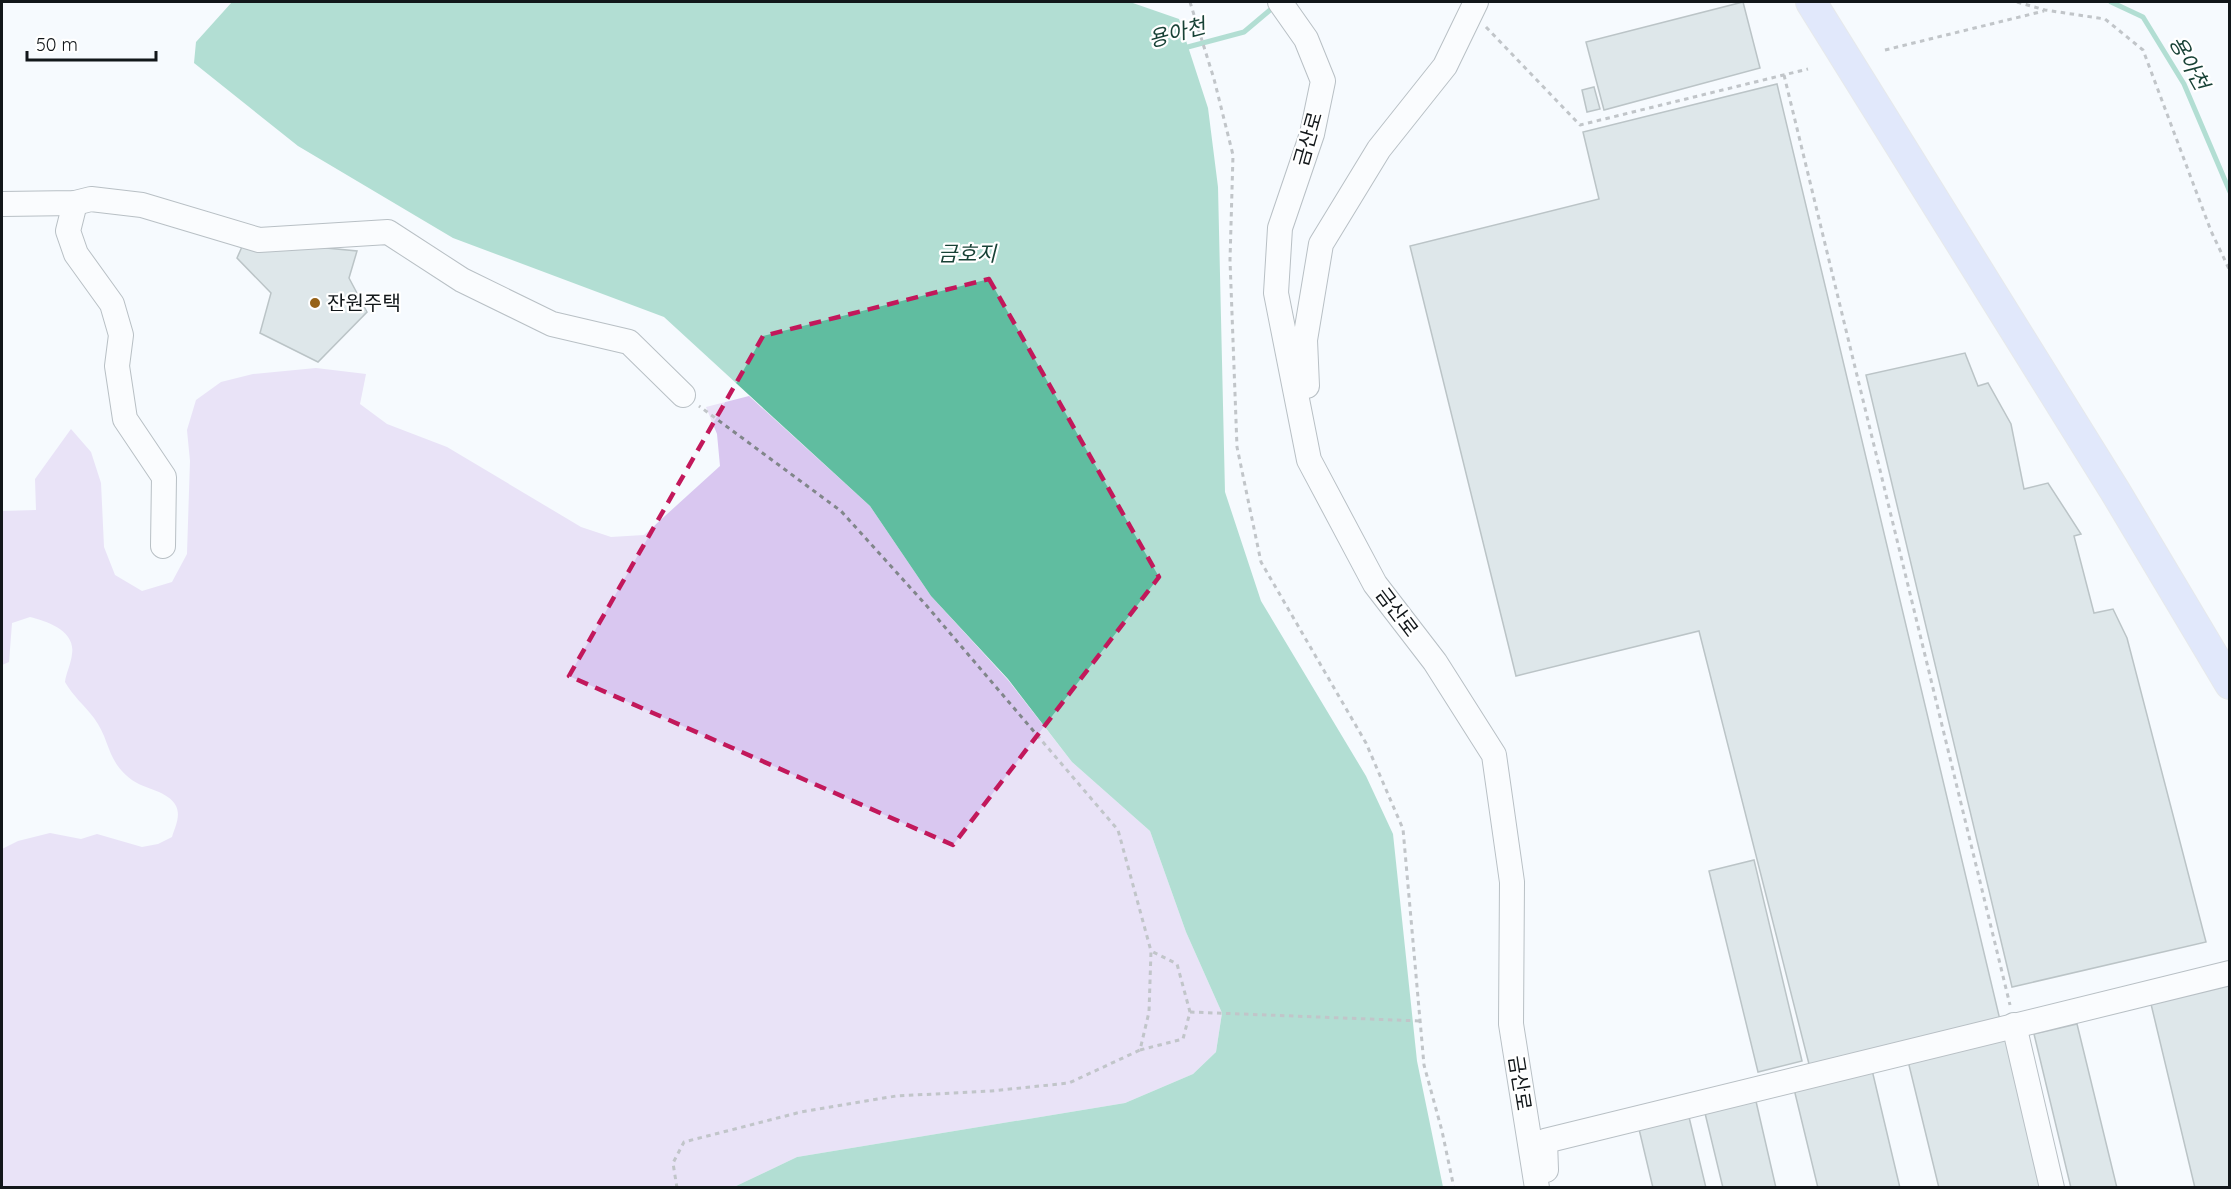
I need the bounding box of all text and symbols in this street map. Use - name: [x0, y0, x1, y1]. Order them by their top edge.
- water label: 용아천: [1145, 11, 1211, 52]
- scale bar: [27, 24, 156, 62]
- water label: 용아천: [2164, 31, 2217, 97]
- text: 50 m: [36, 33, 78, 56]
- street label: 금산로: [1288, 109, 1327, 169]
- water label: 금호지: [938, 240, 998, 266]
- place label: 잔원주택: [327, 290, 401, 315]
- marker: 잔원주택: [308, 296, 322, 310]
- street label: 금산로: [1371, 582, 1424, 641]
- street label: 금산로: [1504, 1054, 1537, 1112]

